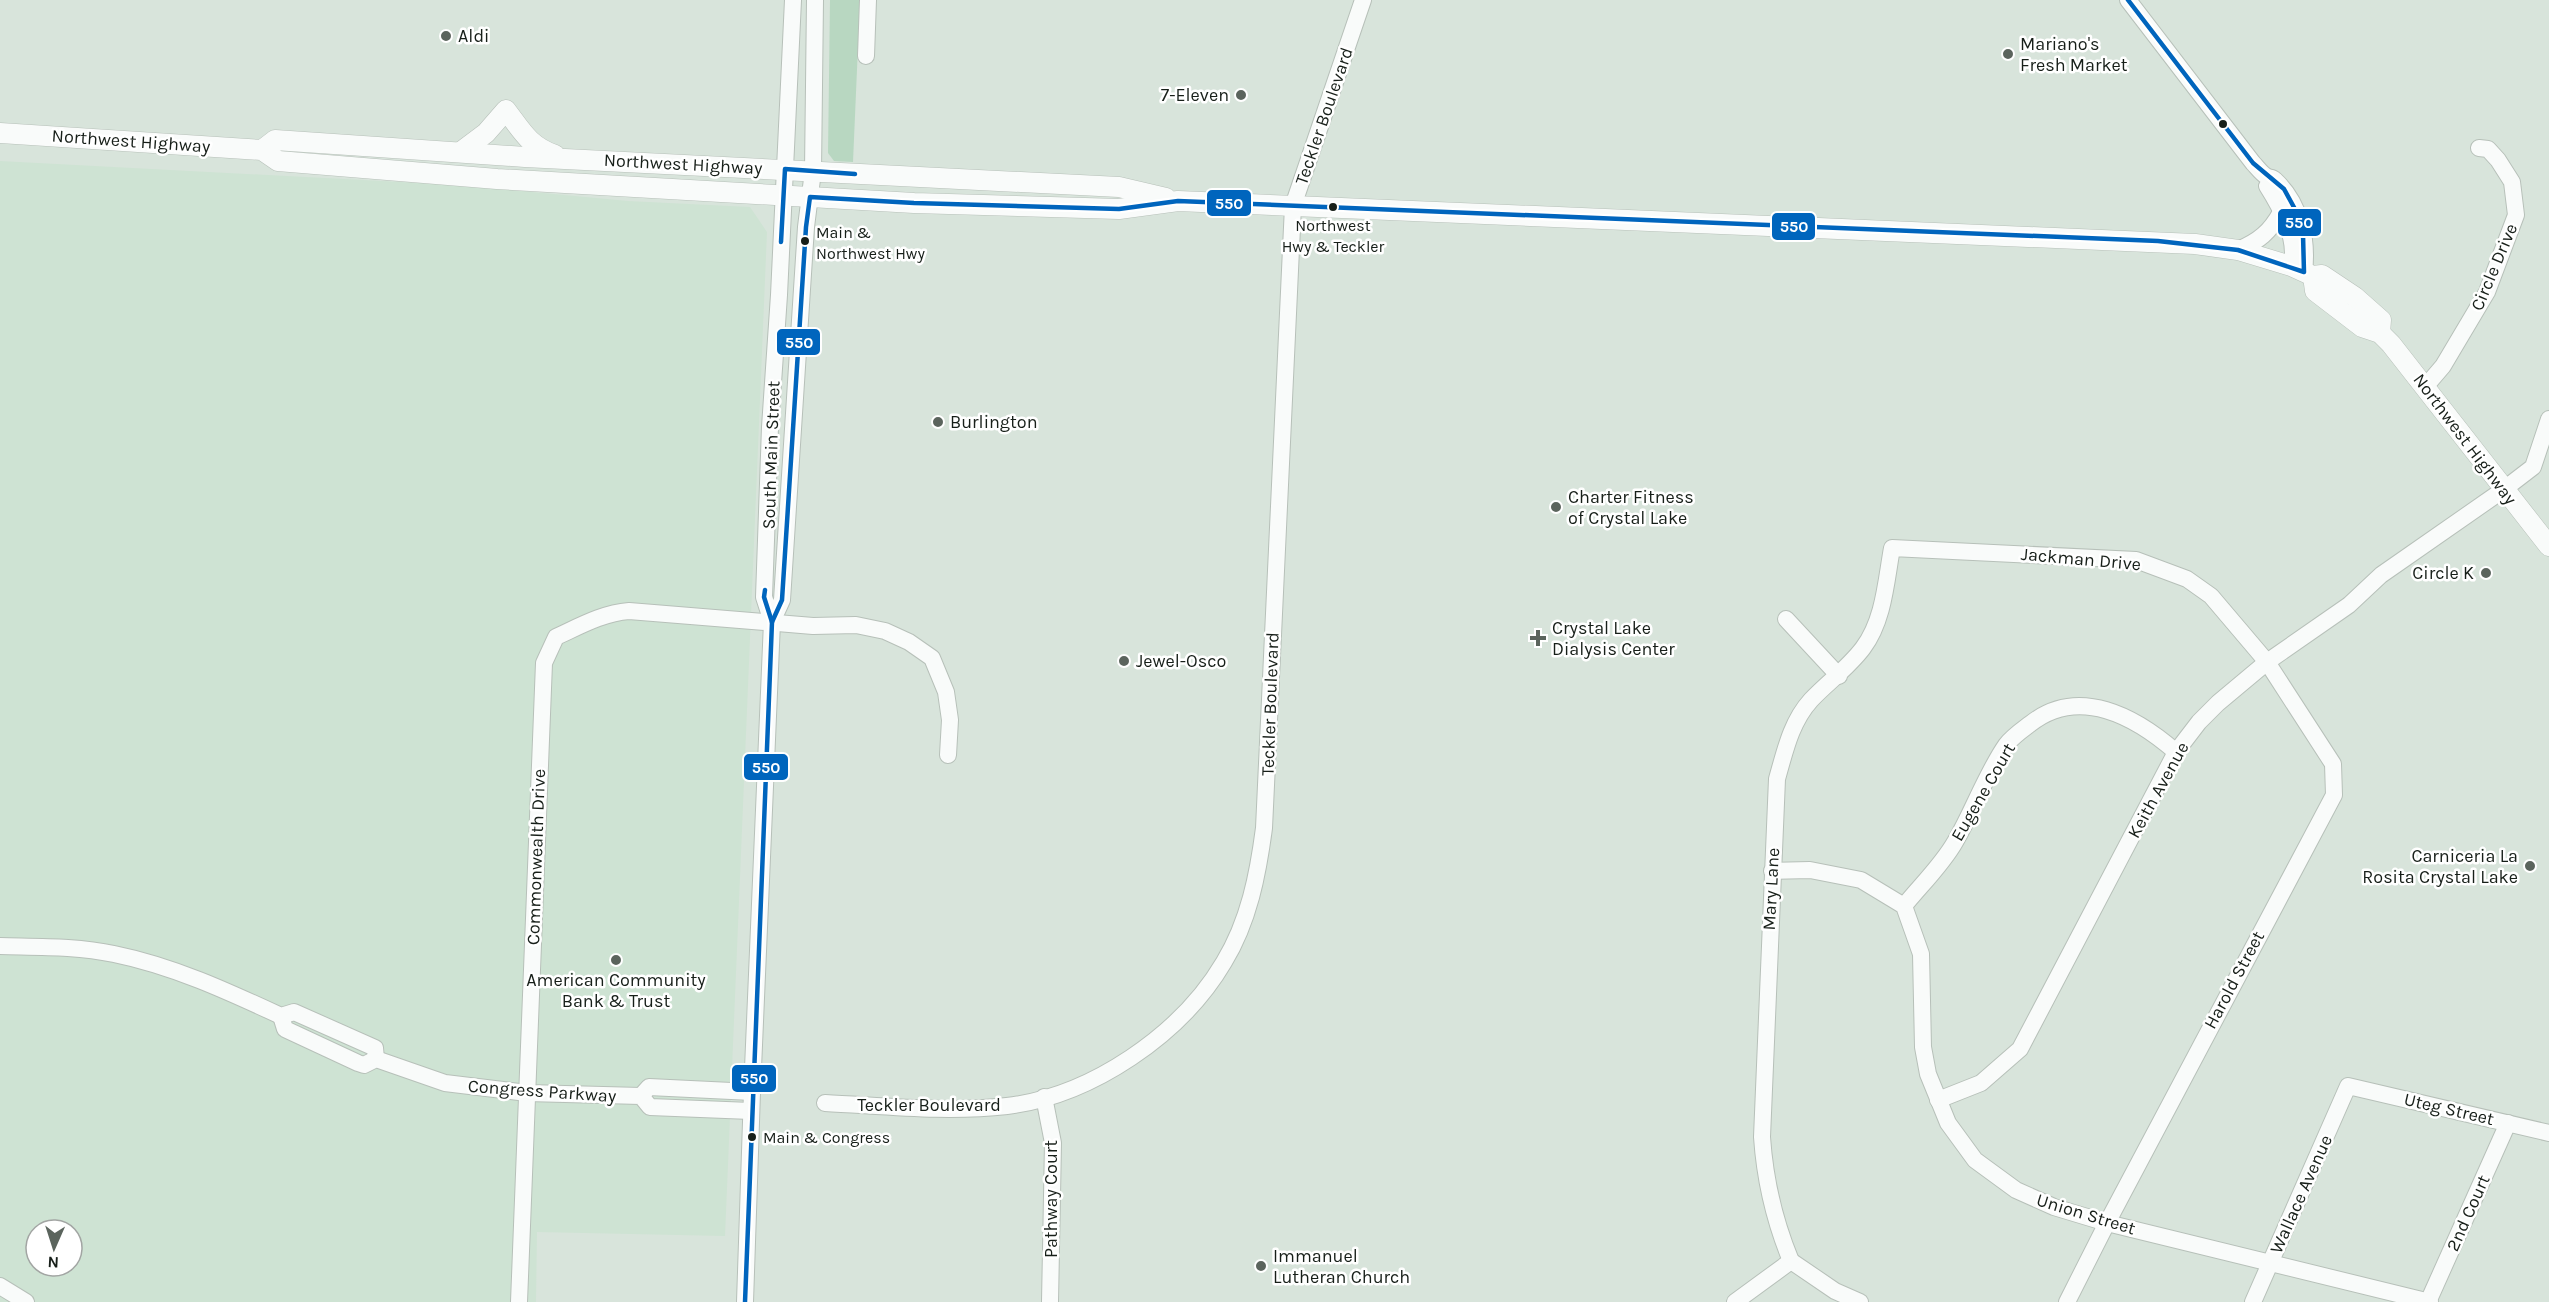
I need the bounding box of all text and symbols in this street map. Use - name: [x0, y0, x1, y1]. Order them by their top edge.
- place label: Aldi: [458, 25, 489, 47]
- marker: Aldi: [439, 29, 453, 43]
- place label: Mariano's Fresh Market: [2020, 33, 2128, 76]
- street label: Teckler Boulevard: [1290, 44, 1358, 188]
- marker: Mariano's Fresh Market: [2001, 47, 2015, 61]
- place label: 7-Eleven: [1161, 84, 1229, 106]
- marker: 7-Eleven: [1234, 88, 1248, 102]
- unlabelled marker: [2217, 118, 2229, 130]
- street label: Northwest Highway: [51, 124, 212, 158]
- street label: Northwest Highway: [603, 149, 763, 179]
- line badge: 550: [1206, 189, 1252, 217]
- text: 550: [1215, 194, 1243, 213]
- marker: Northwest Hwy & Teckler: [1327, 201, 1339, 213]
- line badge: 550: [2277, 208, 2322, 237]
- line badge: 550: [1771, 212, 1816, 241]
- text: 550: [2285, 213, 2313, 232]
- place label: Northwest Hwy & Teckler: [1282, 216, 1385, 256]
- text: 550: [1780, 217, 1808, 236]
- street label: Circle Drive: [2466, 220, 2522, 314]
- place label: Main & Northwest Hwy: [816, 223, 925, 263]
- marker: Main & Northwest Hwy: [799, 235, 811, 247]
- line badge: 550: [776, 328, 821, 356]
- text: 550: [785, 333, 813, 352]
- street label: Northwest Highway: [2408, 369, 2522, 510]
- street label: South Main Street: [757, 380, 785, 530]
- place label: Burlington: [950, 411, 1038, 433]
- marker: Burlington: [931, 415, 945, 429]
- place label: Charter Fitness of Crystal Lake: [1568, 486, 1694, 529]
- marker: Charter Fitness of Crystal Lake: [1549, 500, 1563, 514]
- street label: Jackman Drive: [2020, 543, 2142, 575]
- place label: Circle K: [2412, 562, 2474, 584]
- marker: Circle K: [2479, 566, 2493, 580]
- place label: Crystal Lake Dialysis Center: [1552, 617, 1675, 660]
- marker: Crystal Lake Dialysis Center: [1529, 629, 1547, 647]
- street label: Teckler Boulevard: [1256, 632, 1284, 776]
- place label: Jewel-Osco: [1136, 650, 1226, 672]
- marker: Jewel-Osco: [1117, 654, 1131, 668]
- street label: Keith Avenue: [2123, 738, 2193, 842]
- street label: Eugene Court: [1946, 739, 2020, 845]
- line badge: 550: [743, 753, 789, 781]
- text: 550: [752, 758, 780, 777]
- street label: Commonwealth Drive: [522, 768, 550, 946]
- place label: Carniceria La Rosita Crystal Lake: [2362, 845, 2518, 888]
- street label: Mary Lane: [1758, 847, 1784, 931]
- marker: Carniceria La Rosita Crystal Lake: [2523, 859, 2537, 873]
- street label: Harold Street: [2199, 927, 2269, 1033]
- marker: American Community Bank & Trust: [609, 953, 623, 967]
- place label: American Community Bank & Trust: [526, 969, 706, 1012]
- line badge: 550: [731, 1064, 777, 1093]
- text: 550: [740, 1069, 768, 1088]
- street label: Congress Parkway: [467, 1075, 618, 1107]
- street label: Uteg Street: [2402, 1088, 2496, 1130]
- street label: Teckler Boulevard: [857, 1094, 1001, 1116]
- place label: Main & Congress: [763, 1128, 890, 1147]
- marker: Main & Congress: [746, 1131, 758, 1143]
- street label: Wallace Avenue: [2265, 1131, 2337, 1257]
- street label: Pathway Court: [1040, 1140, 1062, 1258]
- street label: 2nd Court: [2441, 1171, 2495, 1255]
- street label: Union Street: [2034, 1189, 2138, 1240]
- north arrow: [24, 1218, 84, 1278]
- place label: Immanuel Lutheran Church: [1273, 1245, 1410, 1288]
- text: N: [47, 1253, 59, 1272]
- marker: Immanuel Lutheran Church: [1254, 1259, 1268, 1273]

